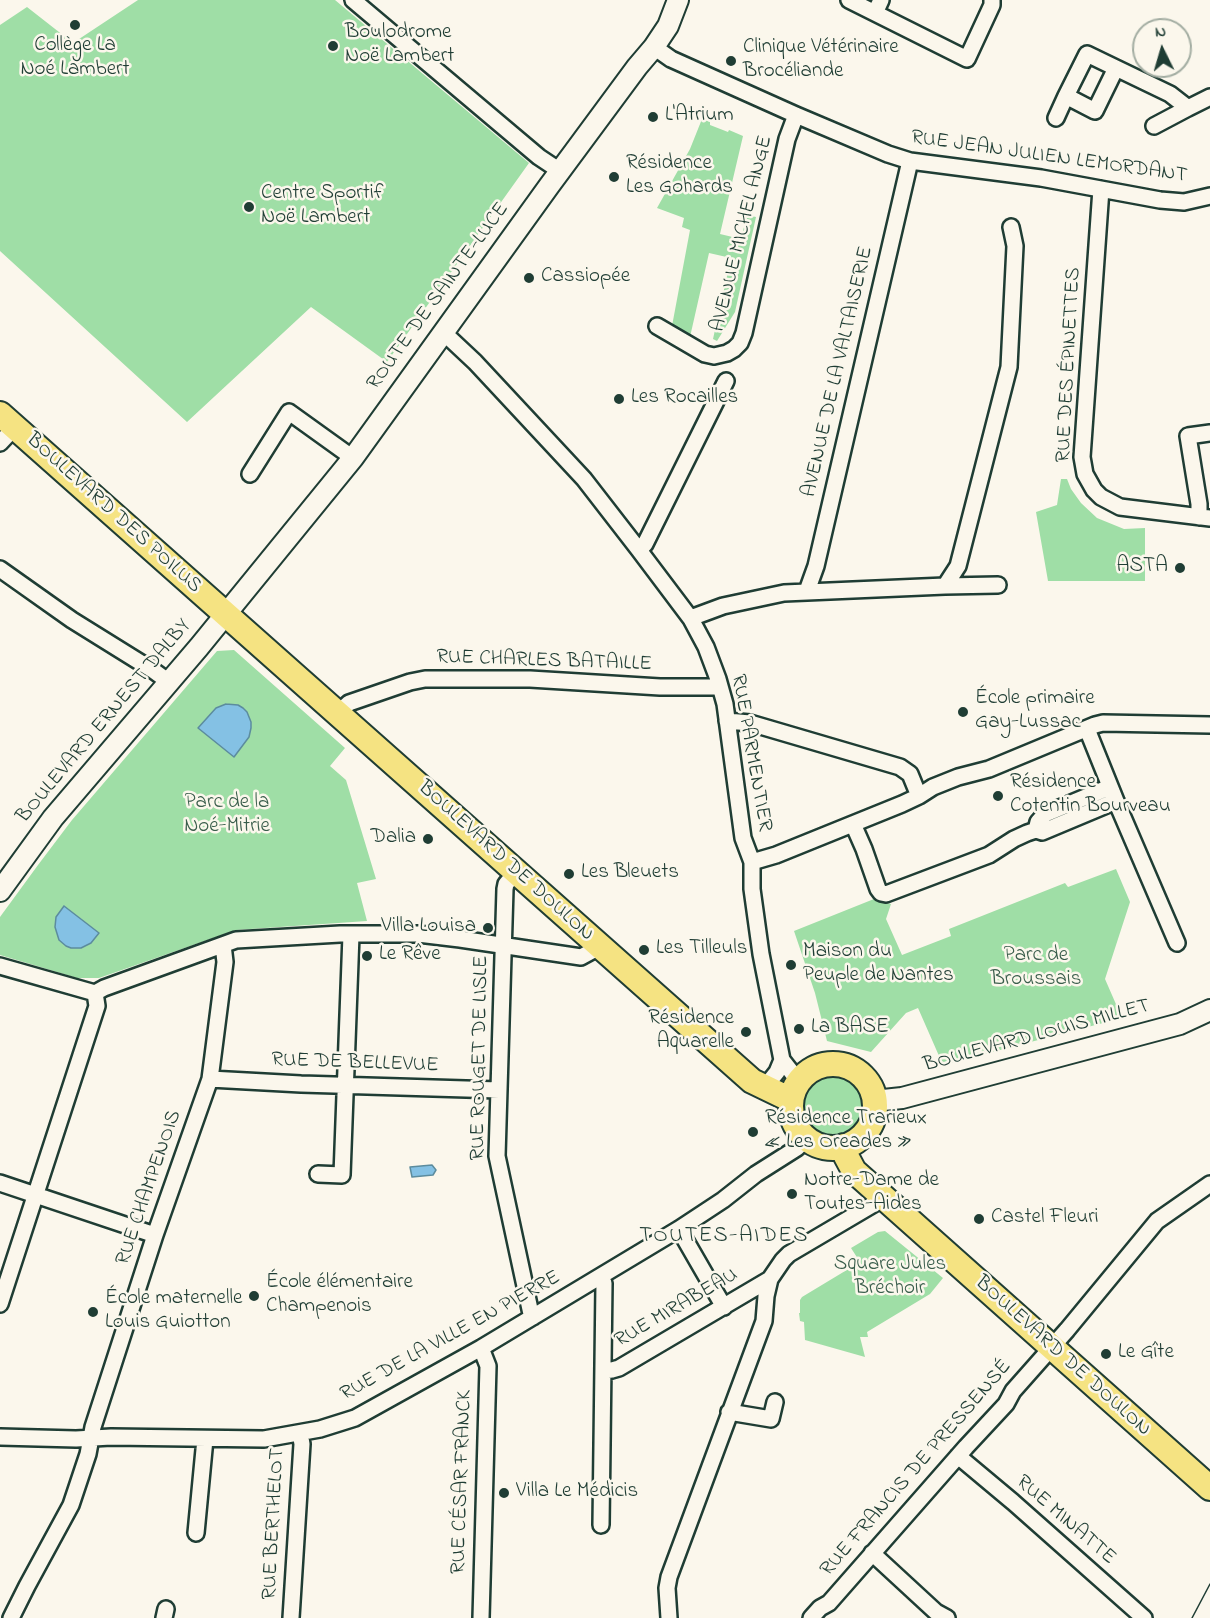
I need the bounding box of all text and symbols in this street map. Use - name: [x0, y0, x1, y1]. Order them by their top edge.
- marker: Collège La Noé Lambert: [68, 18, 82, 32]
- north arrow: [1132, 18, 1192, 78]
- text: N: [1154, 20, 1167, 44]
- place label: Boulodrome Noë Lambert: [345, 21, 454, 71]
- place label: Collège La Noé Lambert: [20, 34, 130, 84]
- place label: Clinique Vétérinaire Brocéliande: [743, 36, 899, 86]
- marker: Boulodrome Noë Lambert: [326, 39, 340, 53]
- marker: Clinique Vétérinaire Brocéliande: [724, 54, 738, 68]
- place label: L'Atrium: [665, 104, 733, 130]
- marker: L'Atrium: [646, 110, 660, 124]
- street label: RUE JEAN JULIEN LEMORDANT: [909, 126, 1189, 190]
- street label: AVENUE MICHEL ANGE: [706, 133, 780, 335]
- place label: Résidence Les Gohards: [626, 152, 733, 202]
- marker: Résidence Les Gohards: [607, 170, 621, 184]
- place label: Centre Sportif Noë Lambert: [261, 182, 383, 232]
- street label: ROUTE DE SAINTE-LUCE: [362, 198, 516, 396]
- marker: Centre Sportif Noë Lambert: [242, 200, 256, 214]
- street label: AVENUE DE LA VALTAISERIE: [798, 244, 880, 500]
- place label: Cassiopée: [541, 265, 630, 291]
- street label: RUE DES ÉPINETTES: [1052, 267, 1088, 463]
- marker: Cassiopée: [522, 271, 536, 285]
- place label: Les Rocailles: [631, 386, 738, 412]
- marker: Les Rocailles: [612, 392, 626, 406]
- street label: BOULEVARD DES POILUS: [20, 428, 206, 600]
- place label: ASTA: [1117, 555, 1168, 581]
- marker: ASTA: [1173, 561, 1187, 575]
- street label: BOULEVARD ERNEST DALBY: [12, 615, 198, 829]
- street label: RUE CHARLES BATAILLE: [436, 646, 652, 678]
- street label: RUE PARMENTIER: [724, 672, 776, 834]
- place label: École primaire Gay-Lussac: [975, 687, 1095, 737]
- marker: École primaire Gay-Lussac: [956, 705, 970, 719]
- place label: Résidence Cotentin Bourveau: [1010, 771, 1171, 821]
- street label: BOULEVARD DE DOULON: [412, 776, 598, 948]
- marker: Résidence Cotentin Bourveau: [991, 789, 1005, 803]
- park label: Parc de la Noé-Mitrie: [184, 791, 270, 841]
- place label: Dalia: [371, 826, 416, 852]
- marker: Dalia: [421, 832, 435, 846]
- place label: Les Bleuets: [581, 861, 679, 887]
- marker: Les Bleuets: [562, 867, 576, 881]
- place label: Villa Louisa: [381, 915, 476, 941]
- marker: Villa Louisa: [481, 921, 495, 935]
- place label: Les Tilleuls: [656, 937, 748, 963]
- place label: Maison du Peuple de Nantes: [803, 940, 954, 990]
- place label: Le Rêve: [379, 943, 441, 969]
- marker: Les Tilleuls: [637, 943, 651, 957]
- park label: Parc de Broussais: [991, 944, 1081, 994]
- marker: Le Rêve: [360, 949, 374, 963]
- street label: RUE ROUGET DE LISLE: [467, 955, 495, 1161]
- marker: Maison du Peuple de Nantes: [784, 958, 798, 972]
- street label: BOULEVARD LOUIS MILLET: [921, 995, 1153, 1079]
- place label: Résidence Aquarelle: [648, 1007, 734, 1057]
- place label: La BASE: [811, 1016, 889, 1042]
- marker: La BASE: [792, 1022, 806, 1036]
- marker: Résidence Aquarelle: [739, 1025, 753, 1039]
- street label: RUE DE BELLEVUE: [271, 1048, 439, 1080]
- street label: RUE CHAMPENOIS: [112, 1107, 188, 1269]
- place label: Résidence Trarieux « Les Oreades »: [765, 1107, 927, 1157]
- marker: Résidence Trarieux « Les Oreades »: [746, 1125, 760, 1139]
- place label: Notre-Dame de Toutes-Aides: [804, 1169, 939, 1219]
- marker: Notre-Dame de Toutes-Aides: [785, 1187, 799, 1201]
- place label: Castel Fleuri: [991, 1206, 1099, 1232]
- marker: Castel Fleuri: [972, 1212, 986, 1226]
- district label: TOUTES-AIDES: [639, 1224, 809, 1250]
- park label: Square Jules Bréchoir: [834, 1253, 946, 1303]
- street label: RUE MIRABEAU: [611, 1264, 743, 1354]
- street label: RUE DE LA VILLE EN PIERRE: [337, 1266, 565, 1408]
- place label: École élémentaire Champenois: [266, 1271, 413, 1321]
- street label: BOULEVARD DE DOULON: [969, 1271, 1155, 1443]
- place label: École maternelle Louis Guiotton: [105, 1287, 242, 1337]
- marker: École élémentaire Champenois: [247, 1289, 261, 1303]
- marker: École maternelle Louis Guiotton: [86, 1305, 100, 1319]
- place label: Le Gîte: [1118, 1341, 1174, 1367]
- marker: Le Gîte: [1099, 1347, 1113, 1361]
- street label: RUE FRANCIS DE PRESSENSÉ: [816, 1355, 1018, 1583]
- street label: RUE CÉSAR FRANCK: [447, 1389, 479, 1575]
- street label: RUE BERTHELOT: [258, 1447, 292, 1601]
- street label: RUE MINATTE: [1010, 1471, 1120, 1571]
- place label: Villa Le Médicis: [516, 1480, 638, 1506]
- marker: Villa Le Médicis: [497, 1486, 511, 1500]

